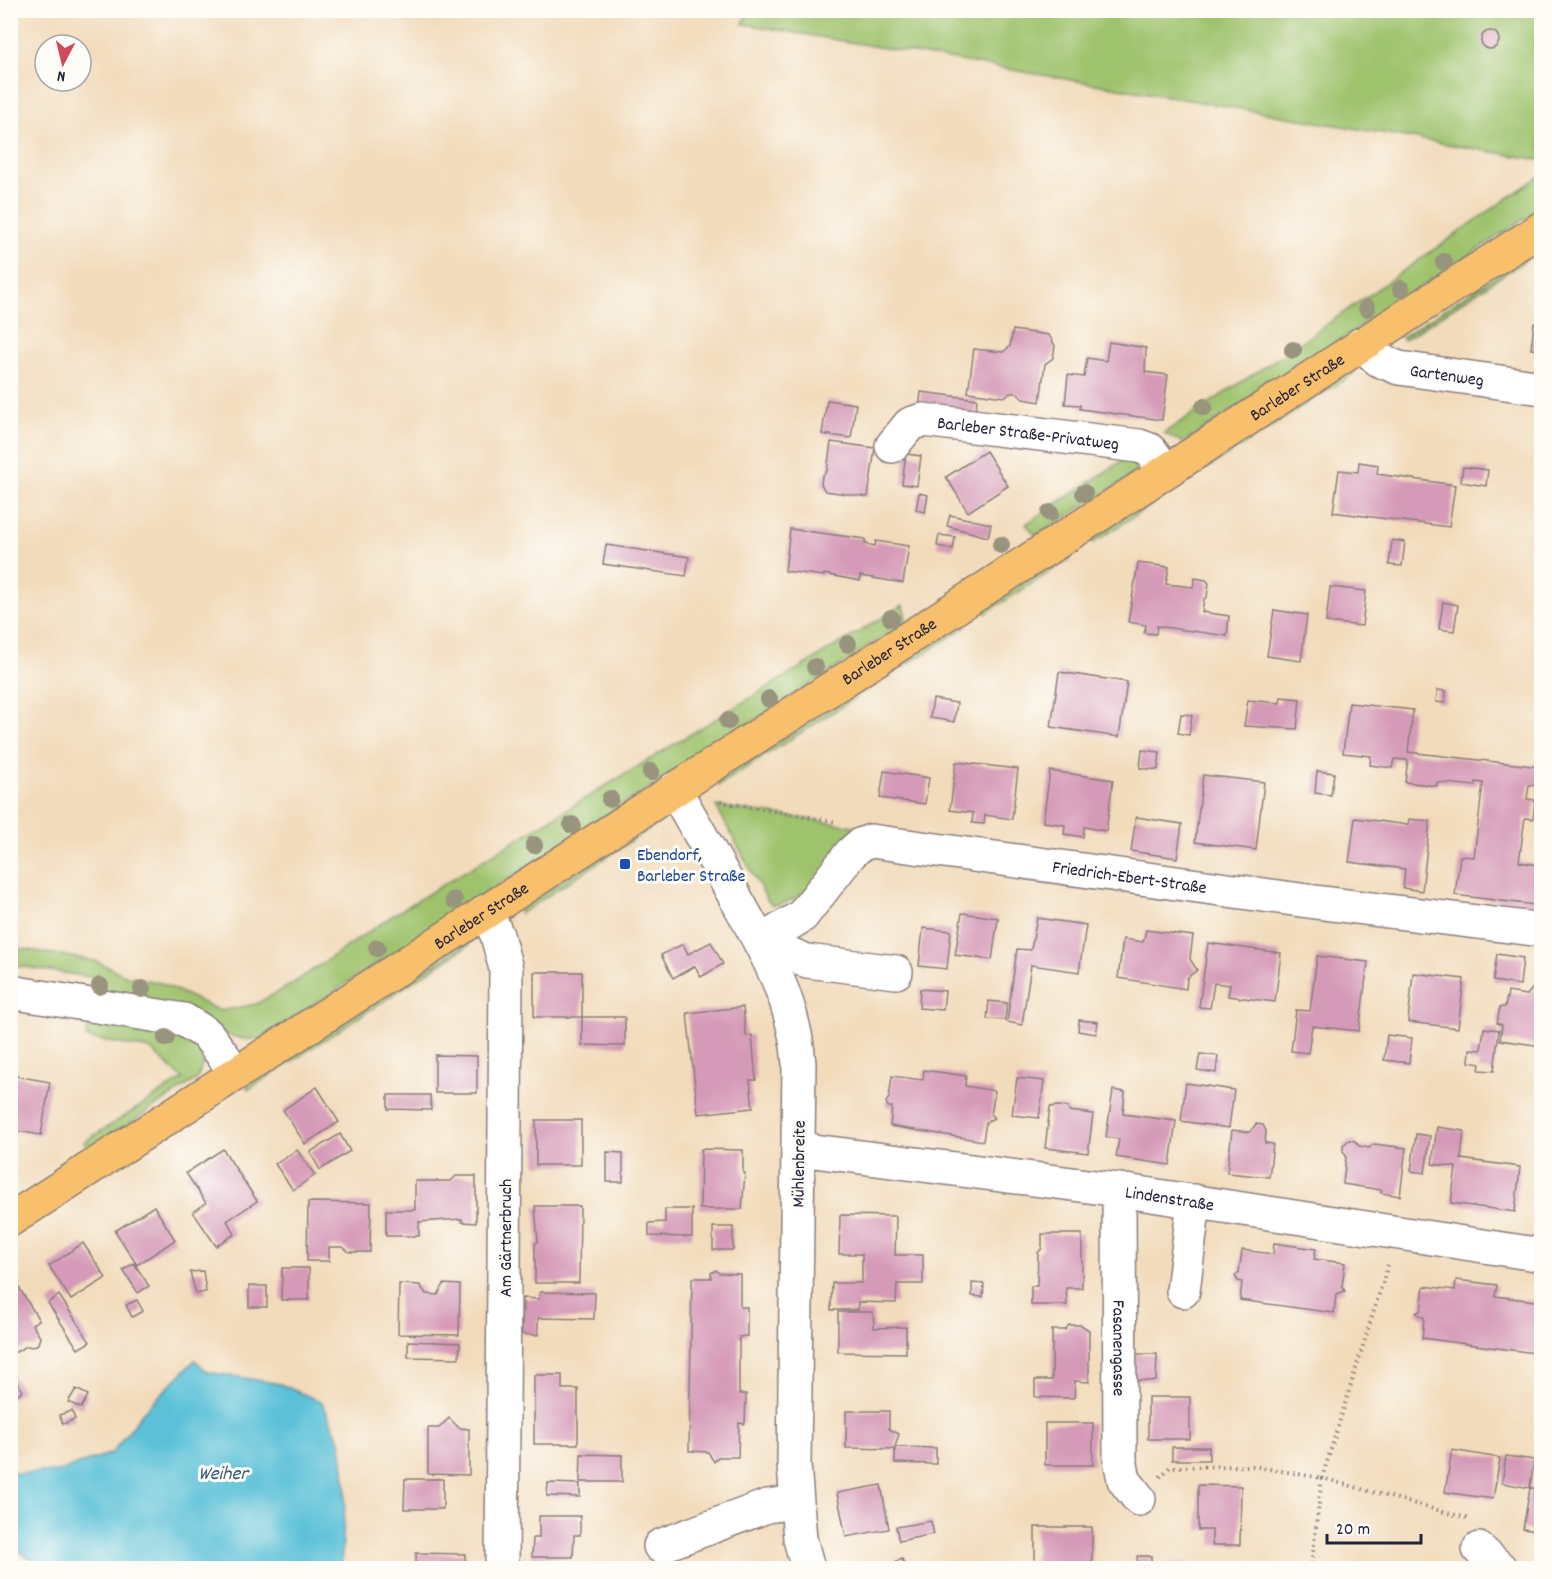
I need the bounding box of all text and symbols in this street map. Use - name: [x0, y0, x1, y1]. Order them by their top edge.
- north arrow: [33, 33, 93, 93]
- text: N: [56, 63, 67, 87]
- street label: Barleber Straße: [1246, 349, 1351, 429]
- street label: Gartenweg: [1408, 360, 1485, 395]
- street label: Barleber Straße-Privatweg: [936, 412, 1120, 459]
- street label: Barleber Straße: [838, 613, 943, 693]
- place label: Ebendorf, Barleber Straße: [637, 844, 746, 890]
- street label: Friedrich-Ebert-Straße: [1050, 856, 1208, 902]
- marker: Ebendorf, Barleber Straße: [618, 857, 632, 871]
- street label: Barleber Straße: [430, 877, 535, 957]
- street label: Mühlenbreite: [787, 1120, 814, 1208]
- street label: Am Gärtnerbruch: [495, 1179, 520, 1297]
- street label: Lindenstraße: [1123, 1181, 1216, 1219]
- street label: Fasanengasse: [1104, 1300, 1130, 1396]
- water label: Weiher: [198, 1461, 250, 1489]
- scale bar: [1327, 1507, 1422, 1545]
- text: 20 m: [1336, 1518, 1370, 1543]

